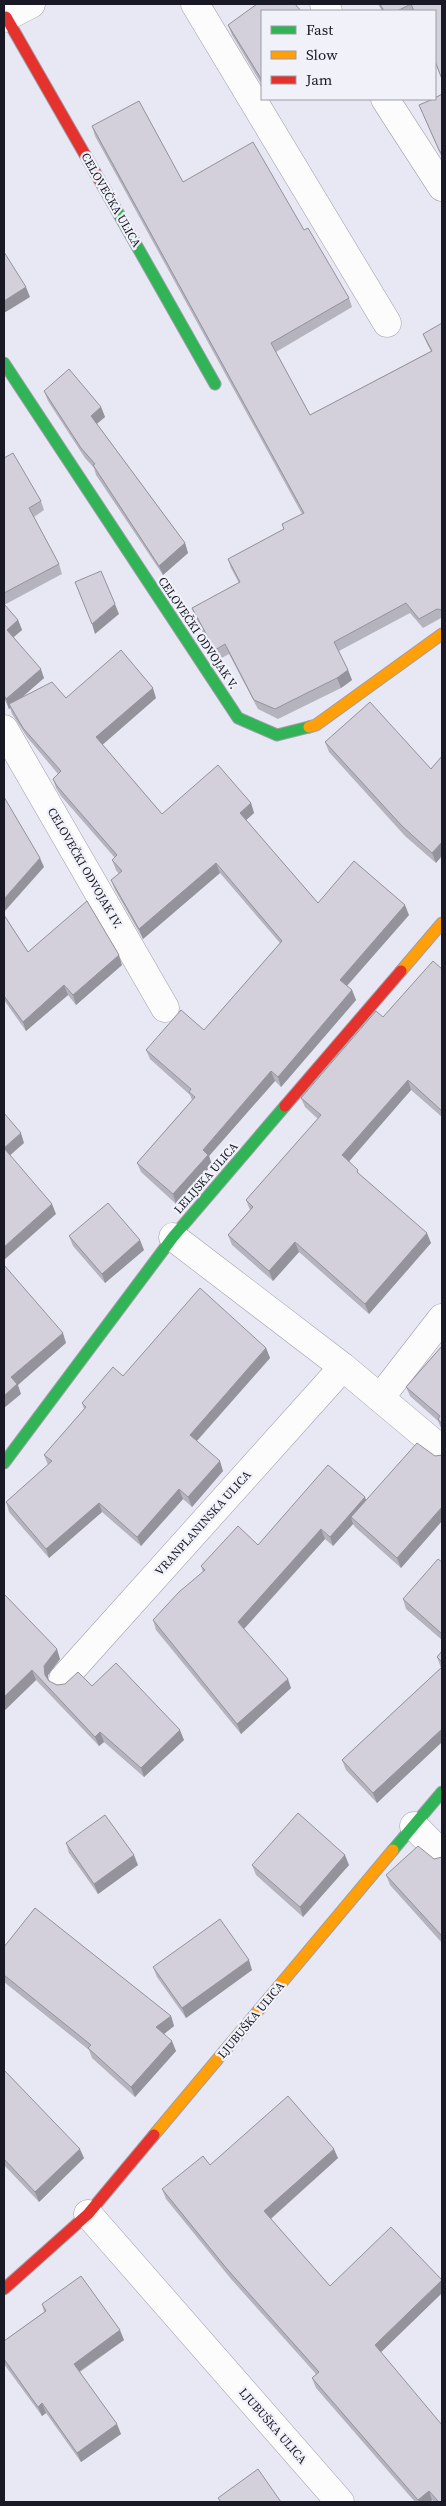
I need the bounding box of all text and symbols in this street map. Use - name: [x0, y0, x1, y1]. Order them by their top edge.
- legend: [261, 10, 436, 100]
- text: Fast: [306, 19, 333, 40]
- text: Slow: [306, 44, 338, 65]
- text: Jam: [305, 69, 333, 90]
- street label: CELOVEČKA ULICA: [77, 150, 145, 250]
- street label: CELOVEČKI ODVOJAK V.: [154, 574, 242, 692]
- street label: CELOVEČKI ODVOJAK IV.: [44, 805, 126, 931]
- street label: LELIJSKA ULICA: [170, 1139, 242, 1217]
- street label: VRANPLANINSKA ULICA: [151, 1467, 255, 1579]
- street label: LJUBUŠKA ULICA: [214, 1978, 288, 2062]
- street label: LJUBUŠKA ULICA: [236, 2385, 310, 2467]

